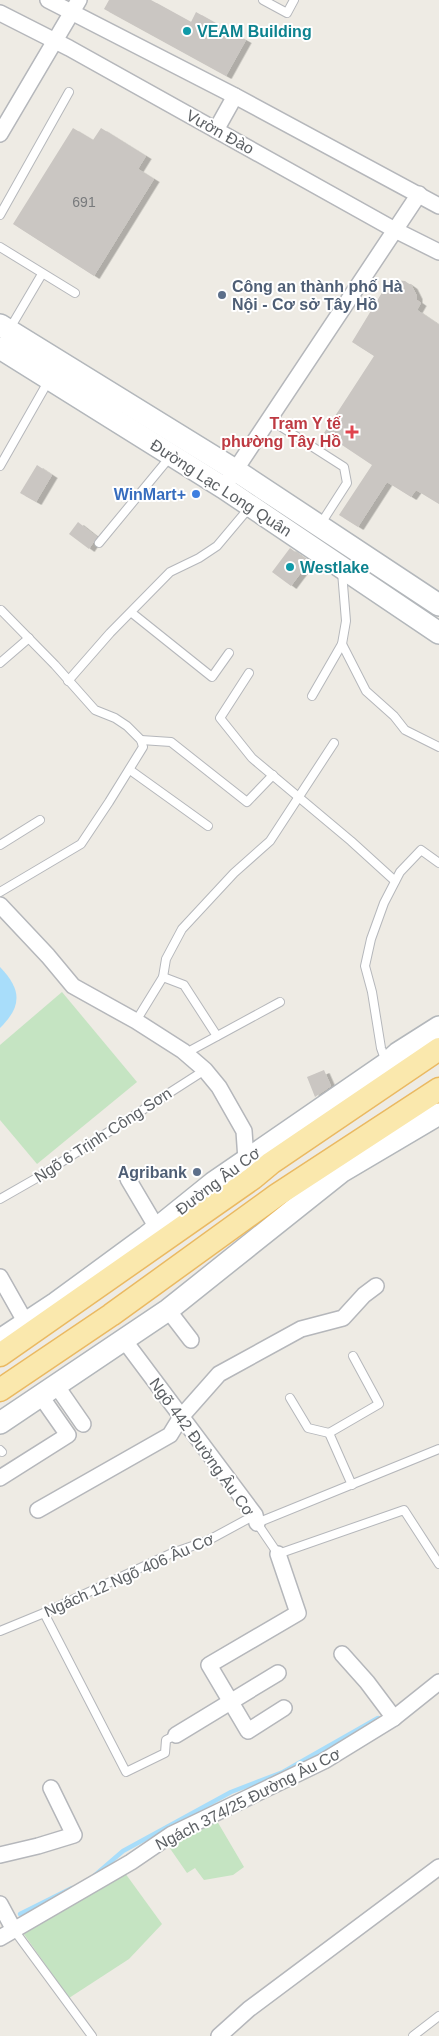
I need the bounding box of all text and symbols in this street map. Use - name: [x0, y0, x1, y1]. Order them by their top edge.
- place label: VEAM Building: [197, 23, 312, 40]
- marker: VEAM Building: [181, 25, 193, 37]
- street label: Vườn Đào: [183, 106, 257, 158]
- house number: 691: [72, 194, 96, 210]
- place label: Công an thành phố Hà Nội - Cơ sở Tây Hồ: [232, 278, 403, 313]
- marker: Công an thành phố Hà Nội - Cơ sở Tây Hồ: [216, 289, 228, 301]
- place label: Trạm Y tế phường Tây Hồ: [221, 415, 341, 450]
- marker: Trạm Y tế phường Tây Hồ: [345, 425, 359, 439]
- street label: Đường Lạc Long Quân: [147, 436, 295, 540]
- place label: WinMart+: [114, 486, 186, 503]
- marker: WinMart+: [190, 488, 202, 500]
- place label: Westlake: [300, 559, 369, 576]
- marker: Westlake: [284, 561, 296, 573]
- street label: Ngõ 6 Trịnh Công Sơn: [31, 1084, 175, 1186]
- street label: Đường Âu Cơ: [172, 1143, 264, 1218]
- place label: Agribank: [118, 1164, 187, 1181]
- marker: Agribank: [191, 1166, 203, 1178]
- street label: Ngõ 442 Đường Âu Cơ: [146, 1374, 259, 1520]
- street label: Ngách 12 Ngõ 406 Âu Cơ: [41, 1529, 217, 1620]
- street label: Ngách 374/25 Đường Âu Cơ: [152, 1744, 344, 1853]

